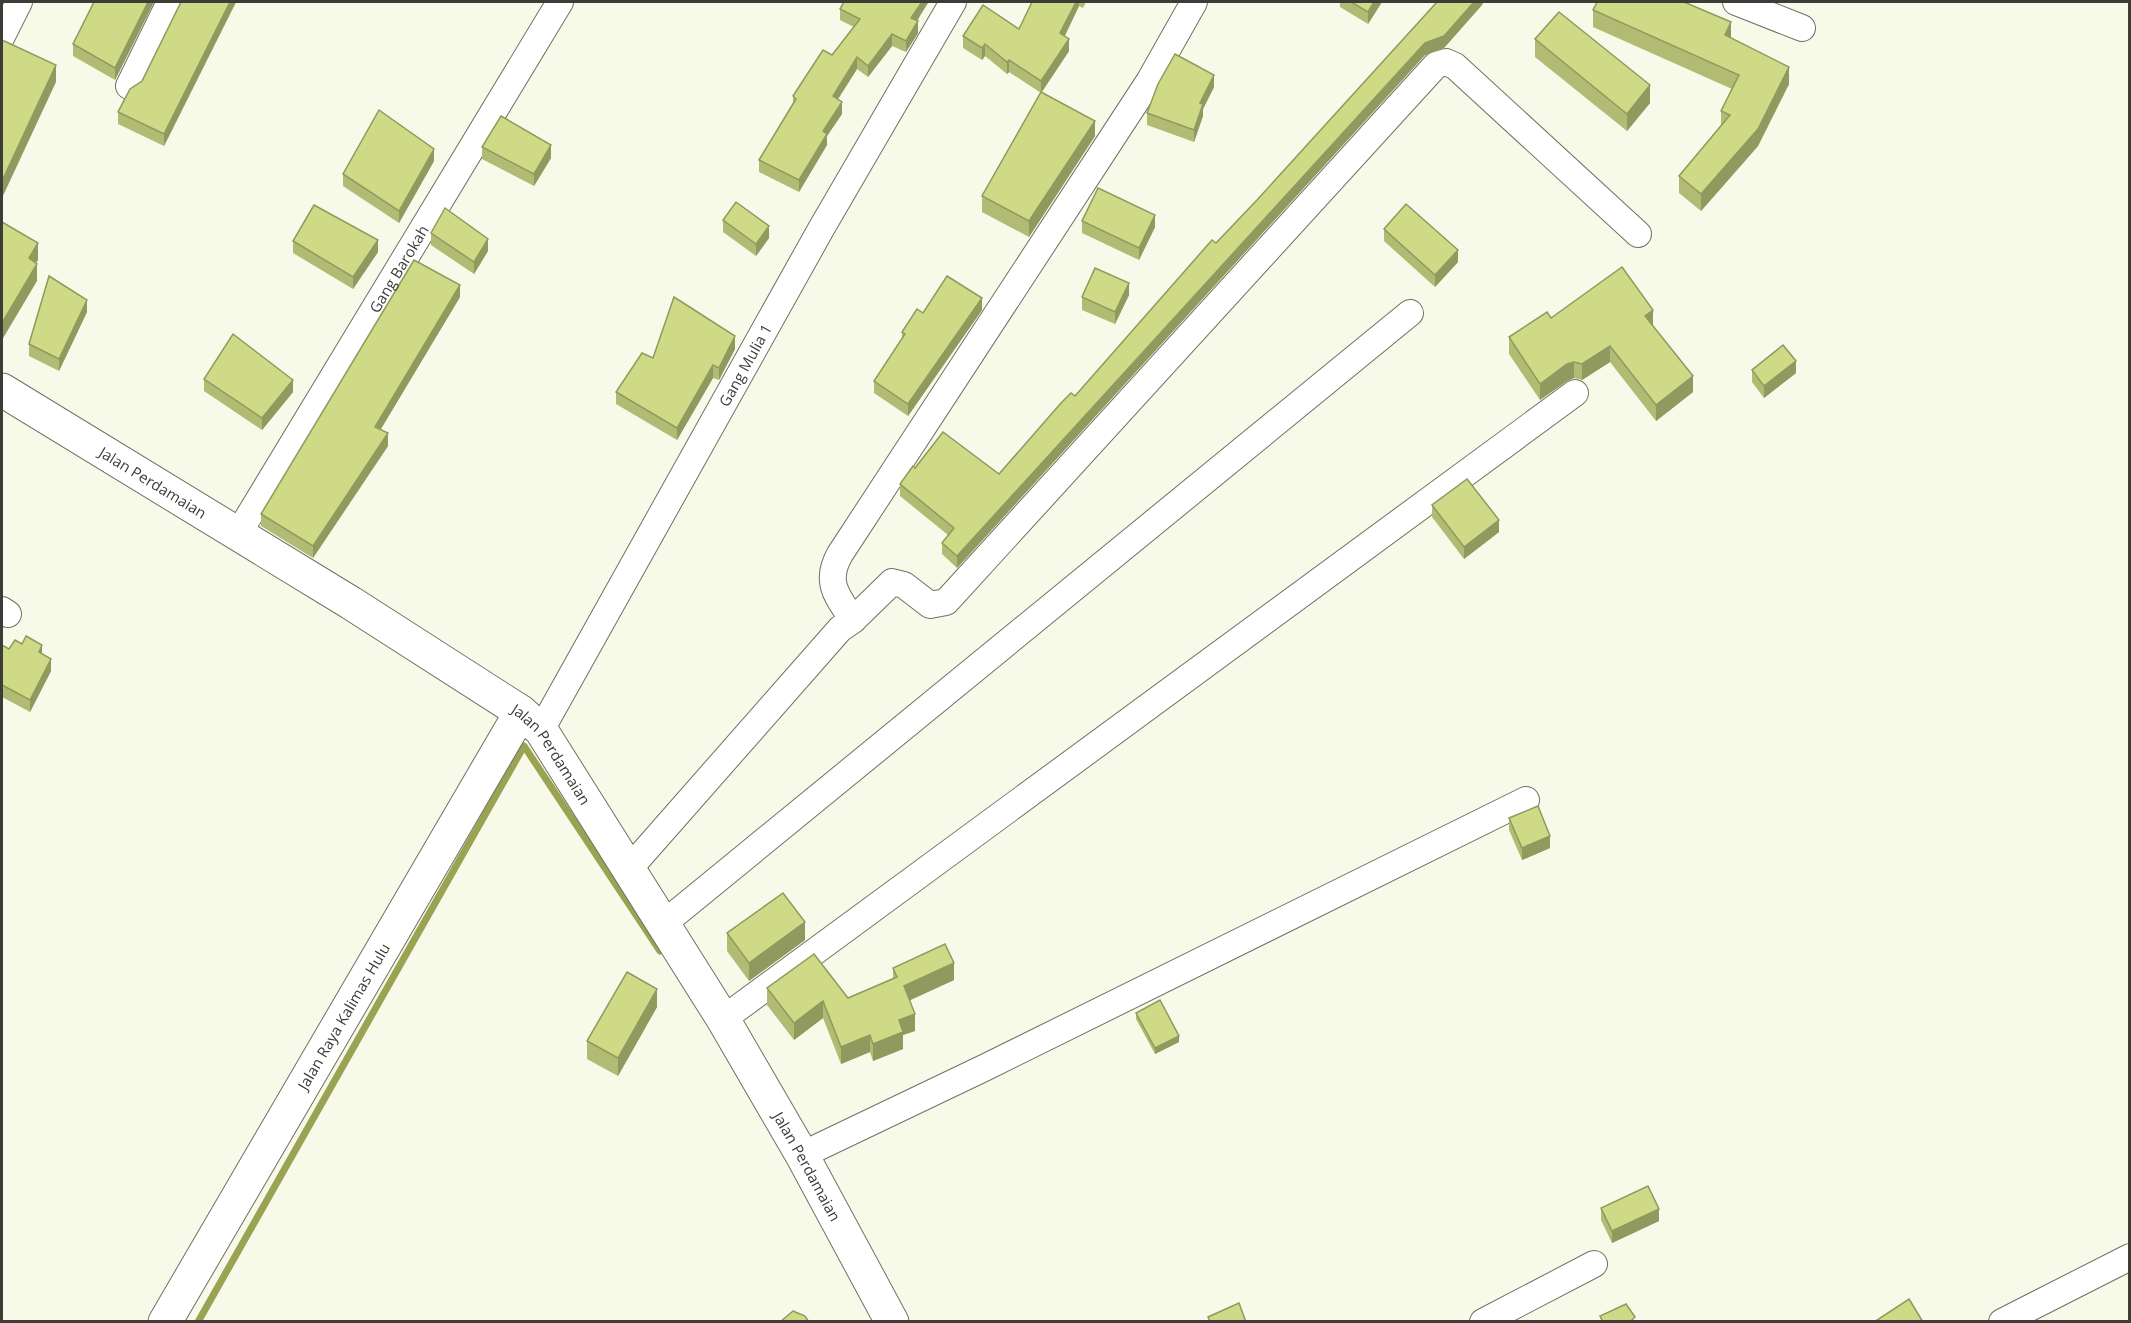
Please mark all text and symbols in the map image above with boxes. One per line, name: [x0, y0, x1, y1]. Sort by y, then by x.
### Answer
street label: Gang Barokah: [364, 221, 433, 316]
street label: Gang Mulia 1: [714, 320, 776, 410]
street label: Jalan Perdamaian: [94, 441, 211, 523]
street label: Jalan Perdamaian: [506, 698, 596, 808]
street label: Jalan Raya Kalimas Hulu: [292, 939, 394, 1095]
street label: Jalan Perdamaian: [768, 1106, 846, 1225]

